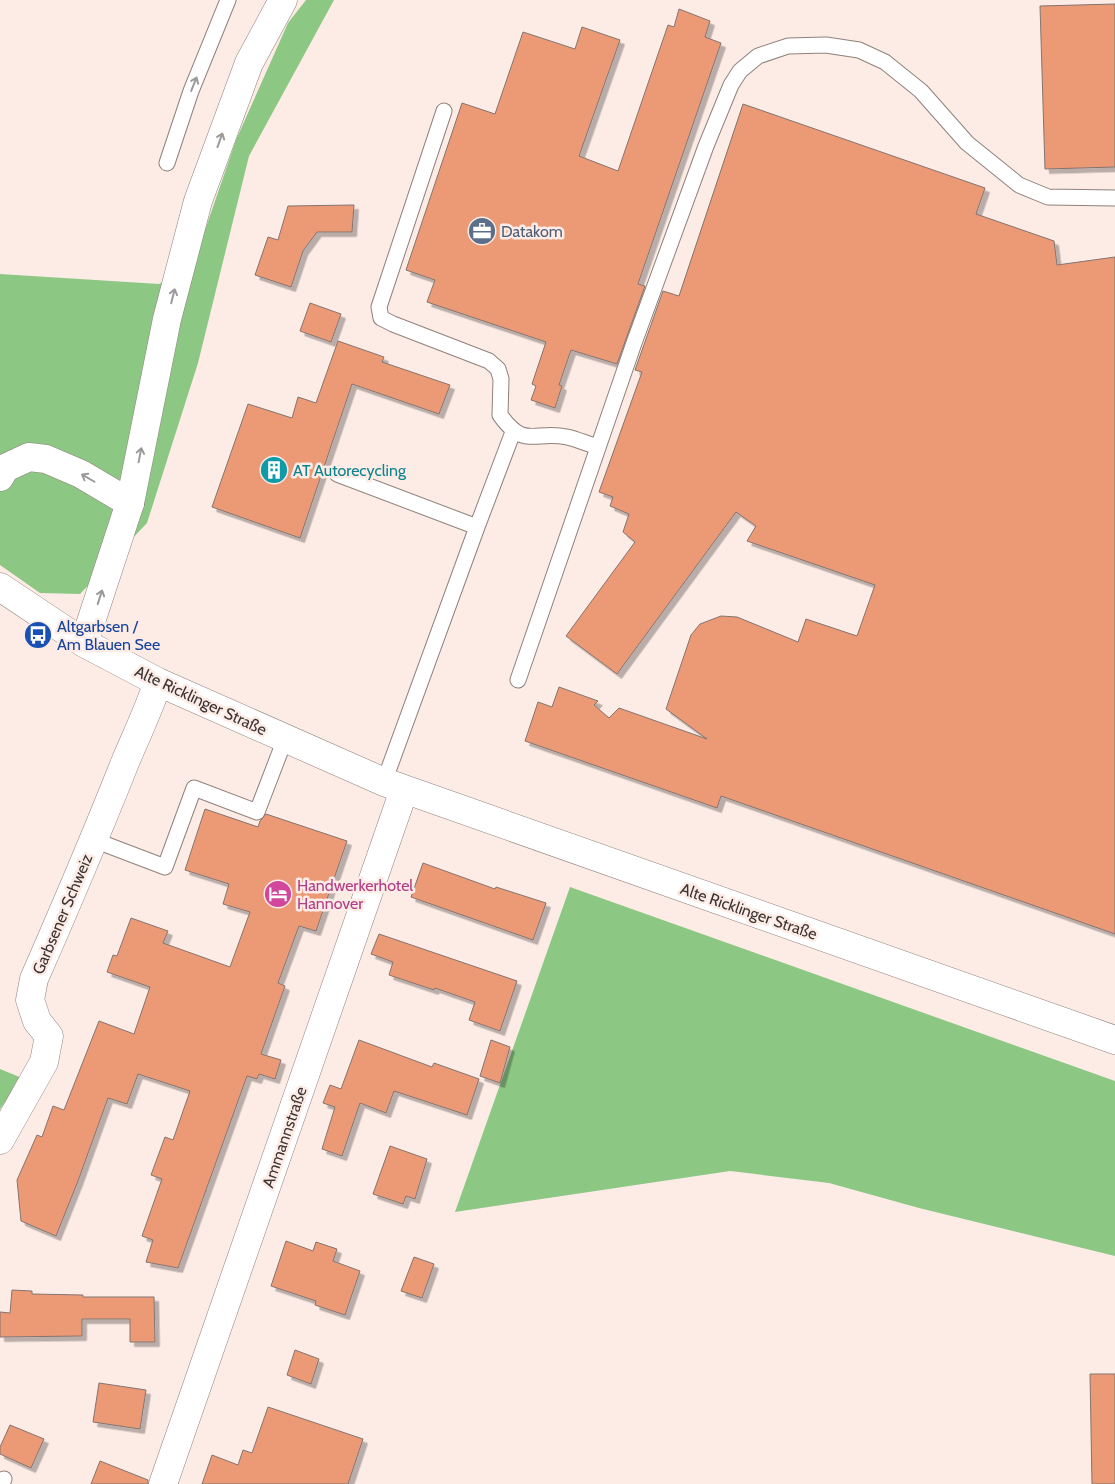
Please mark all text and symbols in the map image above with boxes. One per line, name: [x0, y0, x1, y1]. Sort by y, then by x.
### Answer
one-way arrow: [190, 76, 199, 91]
one-way arrow: [216, 133, 225, 149]
office icon: Datakom: [467, 216, 497, 246]
place label: Datakom: [501, 222, 563, 241]
one-way arrow: [169, 288, 178, 304]
one-way arrow: [136, 447, 145, 463]
building icon: AT Autorecycling: [259, 455, 289, 485]
place label: AT Autorecycling: [293, 461, 407, 480]
one-way arrow: [82, 473, 96, 483]
one-way arrow: [96, 590, 105, 605]
place label: Altgarbsen / Am Blauen See: [57, 617, 160, 654]
bus stop icon: Altgarbsen / Am Blauen See: [23, 620, 53, 650]
street label: Alte Ricklinger Straße: [132, 662, 270, 739]
street label: Garbsener Schweiz: [29, 851, 97, 977]
place label: Handwerkerhotel Hannover: [297, 876, 413, 913]
hotel icon: Handwerkerhotel Hannover: [263, 879, 293, 909]
street label: Alte Ricklinger Straße: [678, 879, 820, 944]
street label: Ammannstraße: [258, 1084, 311, 1190]

